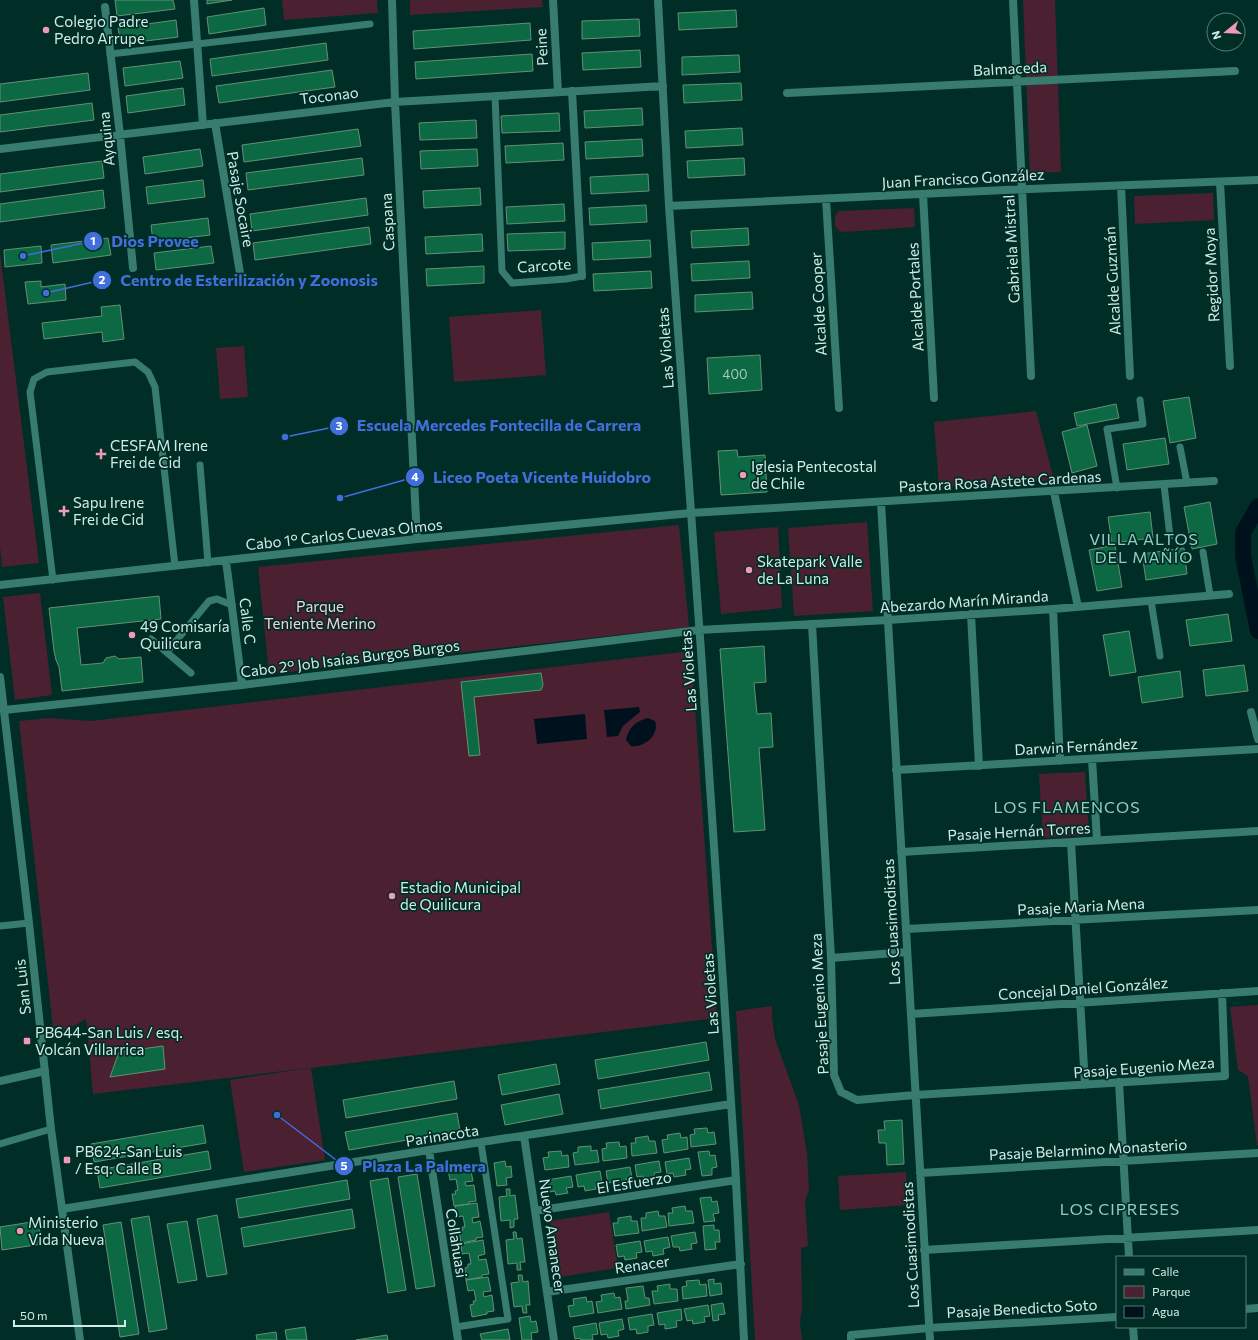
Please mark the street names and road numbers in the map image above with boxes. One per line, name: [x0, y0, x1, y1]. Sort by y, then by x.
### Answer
street label: Peine: [531, 28, 551, 66]
street label: Balmaceda: [973, 57, 1047, 79]
street label: Toconao: [299, 82, 360, 108]
street label: Ayquina: [94, 111, 118, 167]
street label: Pasaje Socaire: [224, 150, 258, 248]
street label: Juan Francisco González: [881, 165, 1045, 191]
street label: Caspana: [376, 193, 398, 251]
street label: Gabriela Mistral: [999, 194, 1023, 304]
street label: Alcalde Guzmán: [1100, 226, 1124, 336]
street label: Regidor Moya: [1200, 227, 1222, 323]
street label: Alcalde Portales: [903, 242, 927, 352]
street label: Alcalde Cooper: [806, 252, 830, 356]
street label: Carcote: [516, 254, 572, 276]
street label: Las Violetas: [653, 306, 677, 389]
street label: Pastora Rosa Astete Cardenas: [898, 467, 1102, 495]
street label: Cabo 1° Carlos Cuevas Olmos: [245, 515, 444, 553]
street label: Abezardo Marín Miranda: [879, 586, 1049, 616]
street label: Calle C: [236, 597, 260, 645]
street label: Las Violetas: [676, 629, 700, 712]
street label: Cabo 2° Job Isaías Burgos Burgos: [239, 636, 461, 680]
street label: Darwin Fernández: [1014, 734, 1138, 758]
street label: Pasaje Hernán Torres: [947, 818, 1091, 844]
street label: Los Cuasimodistas: [879, 858, 903, 986]
street label: Pasaje Maria Mena: [1017, 894, 1145, 918]
street label: Pasaje Eugenio Meza: [806, 933, 832, 1075]
street label: Las Violetas: [698, 952, 722, 1035]
street label: San Luis: [10, 958, 34, 1016]
street label: Concejal Daniel González: [997, 973, 1169, 1003]
street label: Pasaje Eugenio Meza: [1073, 1053, 1215, 1081]
street label: Parinacota: [404, 1120, 480, 1150]
street label: Pasaje Belarmino Monasterio: [988, 1135, 1188, 1163]
street label: El Esfuerzo: [595, 1167, 673, 1197]
street label: Nuevo Amanecer: [536, 1177, 570, 1295]
street label: Los Cuasimodistas: [898, 1181, 922, 1309]
street label: Collahuasi: [443, 1207, 471, 1279]
street label: Renacer: [613, 1251, 671, 1277]
street label: Pasaje Benedicto Soto: [946, 1295, 1098, 1321]

